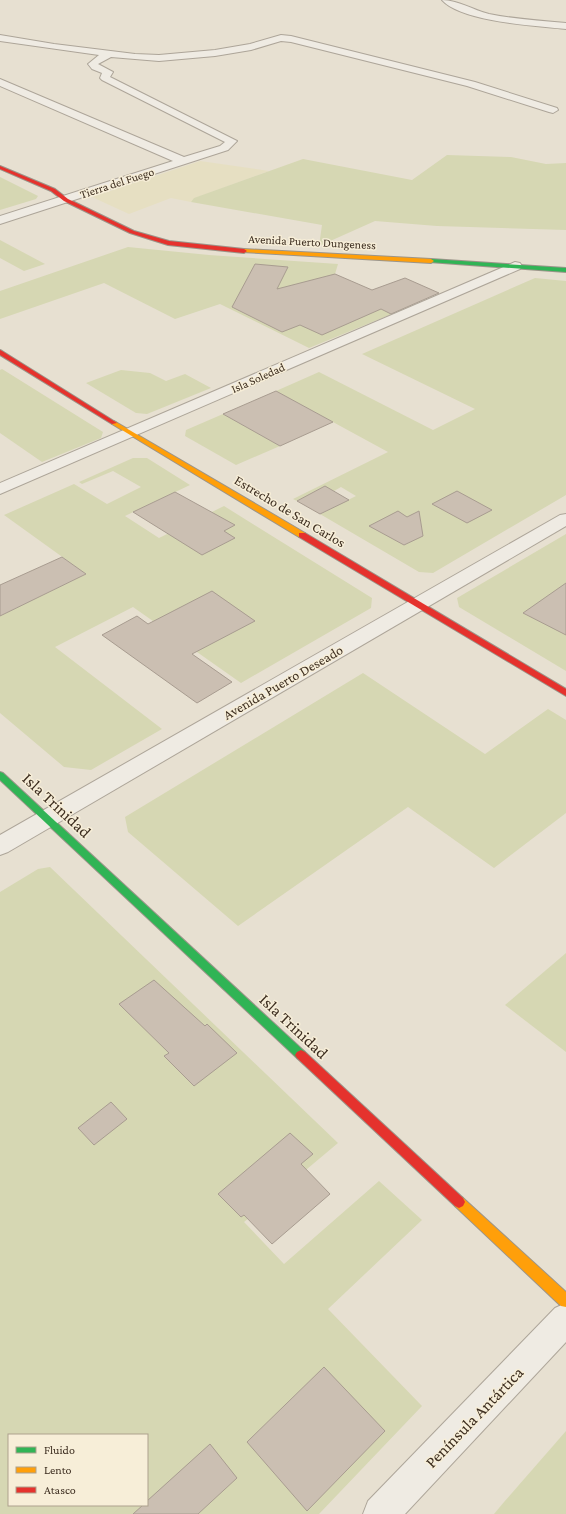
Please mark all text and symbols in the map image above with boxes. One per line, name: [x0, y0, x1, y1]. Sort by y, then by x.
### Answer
street label: Tierra del Fuego: [78, 164, 156, 202]
street label: Avenida Puerto Dungeness: [248, 232, 377, 252]
street label: Isla Soledad: [229, 360, 288, 396]
street label: Estrecho de San Carlos: [232, 472, 348, 550]
street label: Avenida Puerto Deseado: [220, 641, 346, 723]
street label: Isla Trinidad: [19, 769, 95, 842]
street label: Isla Trinidad: [256, 990, 332, 1063]
street label: Península Antártica: [421, 1363, 527, 1472]
legend: [8, 1434, 148, 1506]
text: Fluido: [44, 1443, 75, 1457]
text: Lento: [44, 1463, 72, 1477]
text: Atasco: [44, 1483, 76, 1497]

